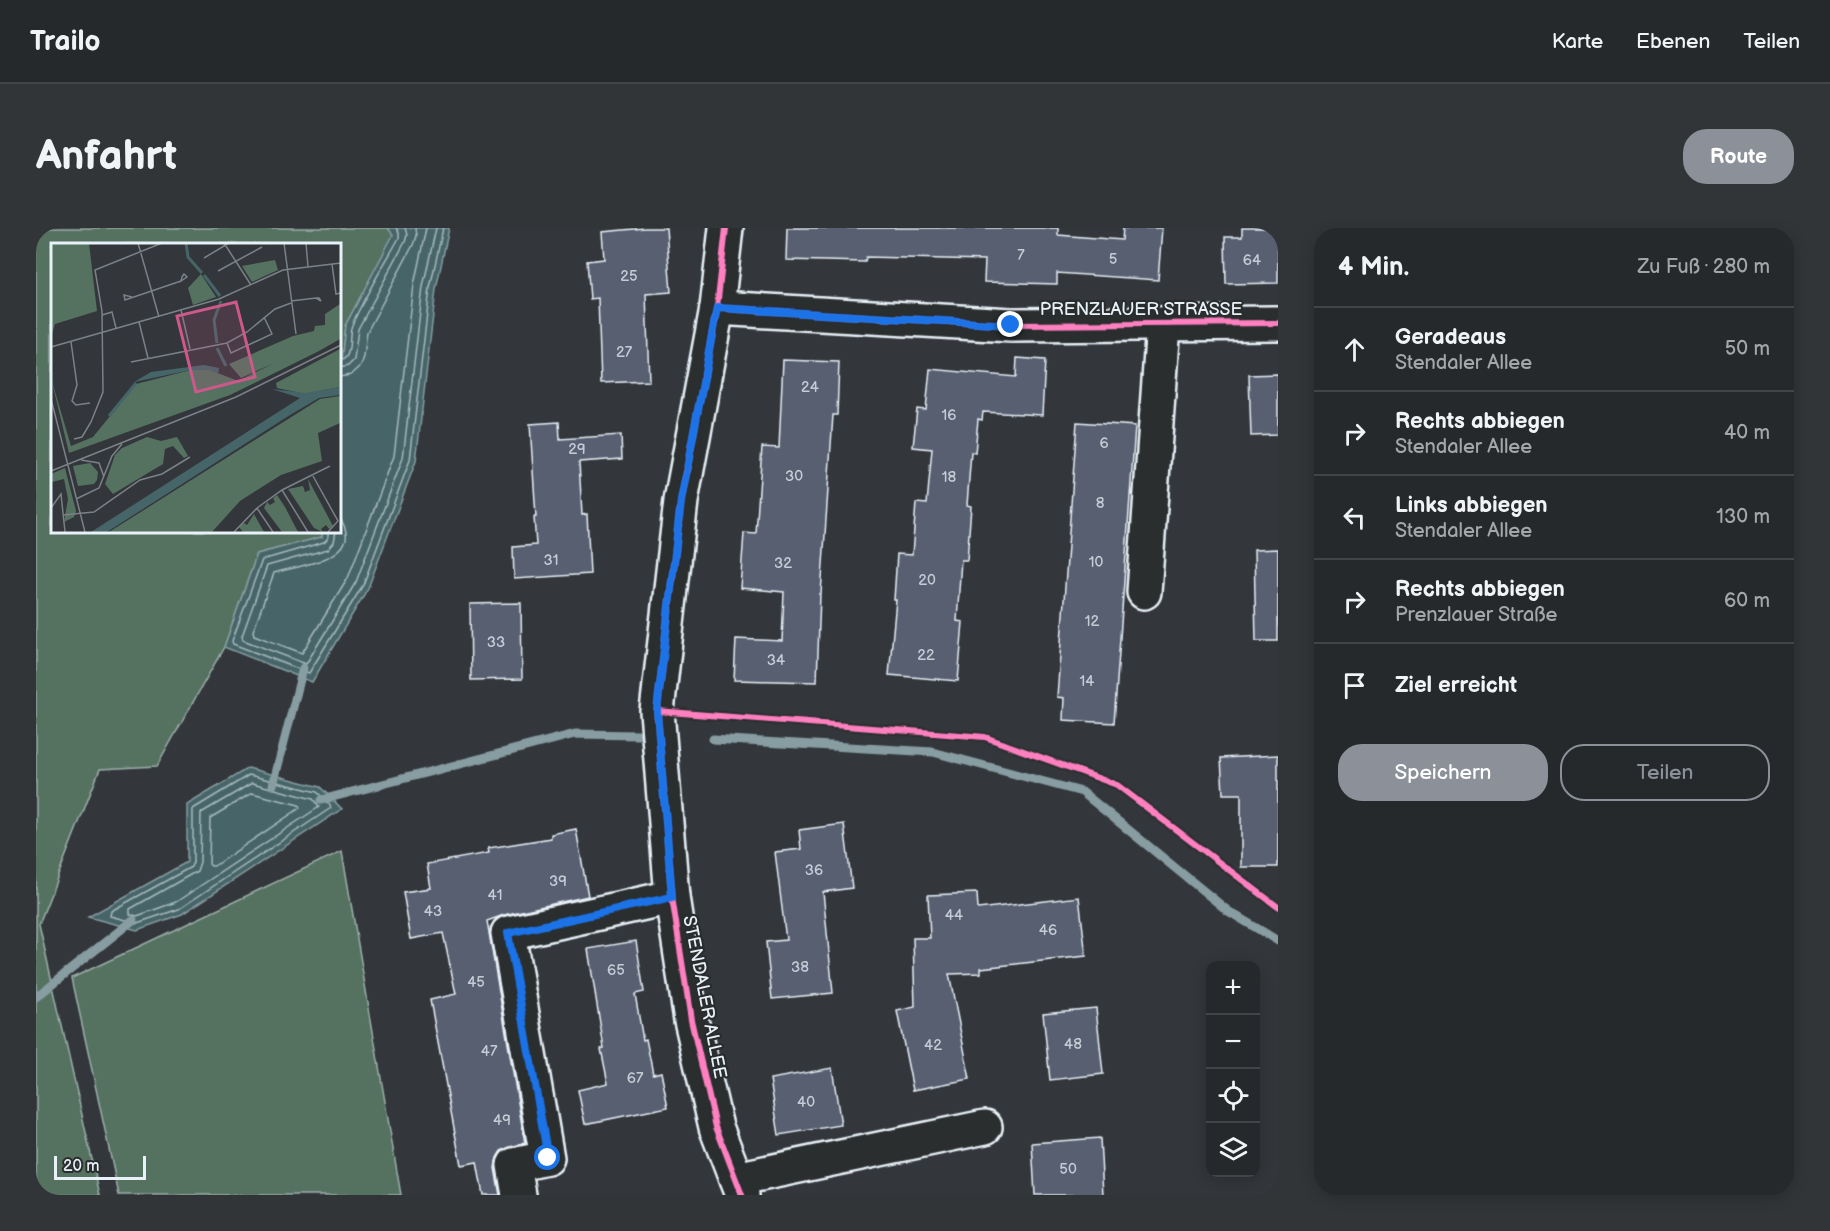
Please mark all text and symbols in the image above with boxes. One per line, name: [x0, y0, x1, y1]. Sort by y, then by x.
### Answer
text: Trailo: [30, 25, 101, 58]
text: Karte: [1552, 29, 1603, 54]
text: Ebenen: [1636, 29, 1710, 54]
text: Teilen: [1743, 29, 1800, 54]
button: Route: [1683, 129, 1794, 184]
text: Anfahrt: [36, 131, 177, 182]
inset map: [51, 243, 340, 532]
house number: 7: [1017, 246, 1025, 265]
house number: 5: [1109, 250, 1117, 269]
house number: 64: [1243, 251, 1261, 270]
text: 4 Min.: [1338, 252, 1409, 283]
text: Zu Fuß · 280 m: [1637, 255, 1770, 279]
house number: 25: [620, 267, 638, 286]
street label: PRENZLAUER STRASSE: [1040, 299, 1242, 320]
route end: [997, 311, 1023, 337]
text: Geradeaus: [1395, 324, 1506, 351]
icon: ahead: [1338, 333, 1371, 366]
text: 50 m: [1725, 337, 1770, 361]
house number: 27: [616, 343, 633, 362]
text: Stendaler Allee: [1395, 351, 1532, 375]
house number: 24: [801, 378, 819, 397]
house number: 16: [942, 406, 956, 425]
text: Rechts abbiegen: [1395, 408, 1565, 435]
icon: right: [1338, 417, 1371, 450]
text: 40 m: [1724, 421, 1770, 445]
house number: 6: [1099, 434, 1109, 453]
text: Stendaler Allee: [1395, 435, 1532, 459]
house number: 29: [568, 440, 586, 459]
house number: 30: [785, 467, 803, 486]
house number: 18: [942, 468, 957, 487]
text: Links abbiegen: [1395, 492, 1548, 519]
house number: 8: [1096, 494, 1105, 513]
icon: left: [1338, 501, 1371, 534]
text: 130 m: [1716, 505, 1770, 529]
text: Stendaler Allee: [1395, 519, 1532, 543]
house number: 31: [543, 551, 559, 570]
house number: 10: [1089, 553, 1103, 572]
house number: 32: [774, 554, 792, 573]
house number: 20: [918, 571, 936, 590]
text: Rechts abbiegen: [1395, 576, 1565, 603]
icon: right: [1338, 585, 1371, 618]
text: 60 m: [1724, 589, 1770, 613]
text: Prenzlauer Straße: [1395, 603, 1557, 627]
house number: 12: [1085, 612, 1099, 631]
house number: 33: [487, 633, 505, 652]
house number: 22: [917, 646, 935, 665]
house number: 34: [767, 651, 785, 670]
icon: arrive: [1338, 669, 1371, 702]
house number: 14: [1080, 672, 1094, 691]
text: Ziel erreicht: [1395, 672, 1517, 699]
button: Speichern: [1338, 744, 1548, 801]
button: Teilen: [1560, 744, 1770, 801]
house number: 36: [805, 861, 823, 880]
house number: 39: [549, 872, 567, 891]
house number: 41: [488, 886, 502, 905]
house number: 43: [424, 902, 442, 921]
house number: 44: [945, 906, 963, 925]
street label: STENDALER ALLEE: [678, 914, 731, 1081]
house number: 46: [1039, 921, 1057, 940]
house number: 38: [791, 958, 809, 977]
house number: 65: [607, 961, 625, 980]
map controls: [1206, 961, 1260, 1177]
button: +: [1206, 961, 1260, 1015]
house number: 45: [467, 973, 485, 992]
button: −: [1206, 1015, 1260, 1069]
house number: 48: [1064, 1035, 1082, 1054]
house number: 42: [924, 1036, 942, 1055]
house number: 47: [481, 1042, 498, 1061]
house number: 67: [627, 1069, 644, 1088]
button: locate: [1206, 1069, 1260, 1123]
house number: 40: [797, 1093, 815, 1112]
house number: 49: [493, 1111, 511, 1130]
button: layers: [1206, 1123, 1260, 1177]
route start: [534, 1144, 560, 1170]
scale bar: [54, 1153, 146, 1180]
text: 20 m: [63, 1157, 99, 1176]
house number: 50: [1059, 1160, 1077, 1179]

